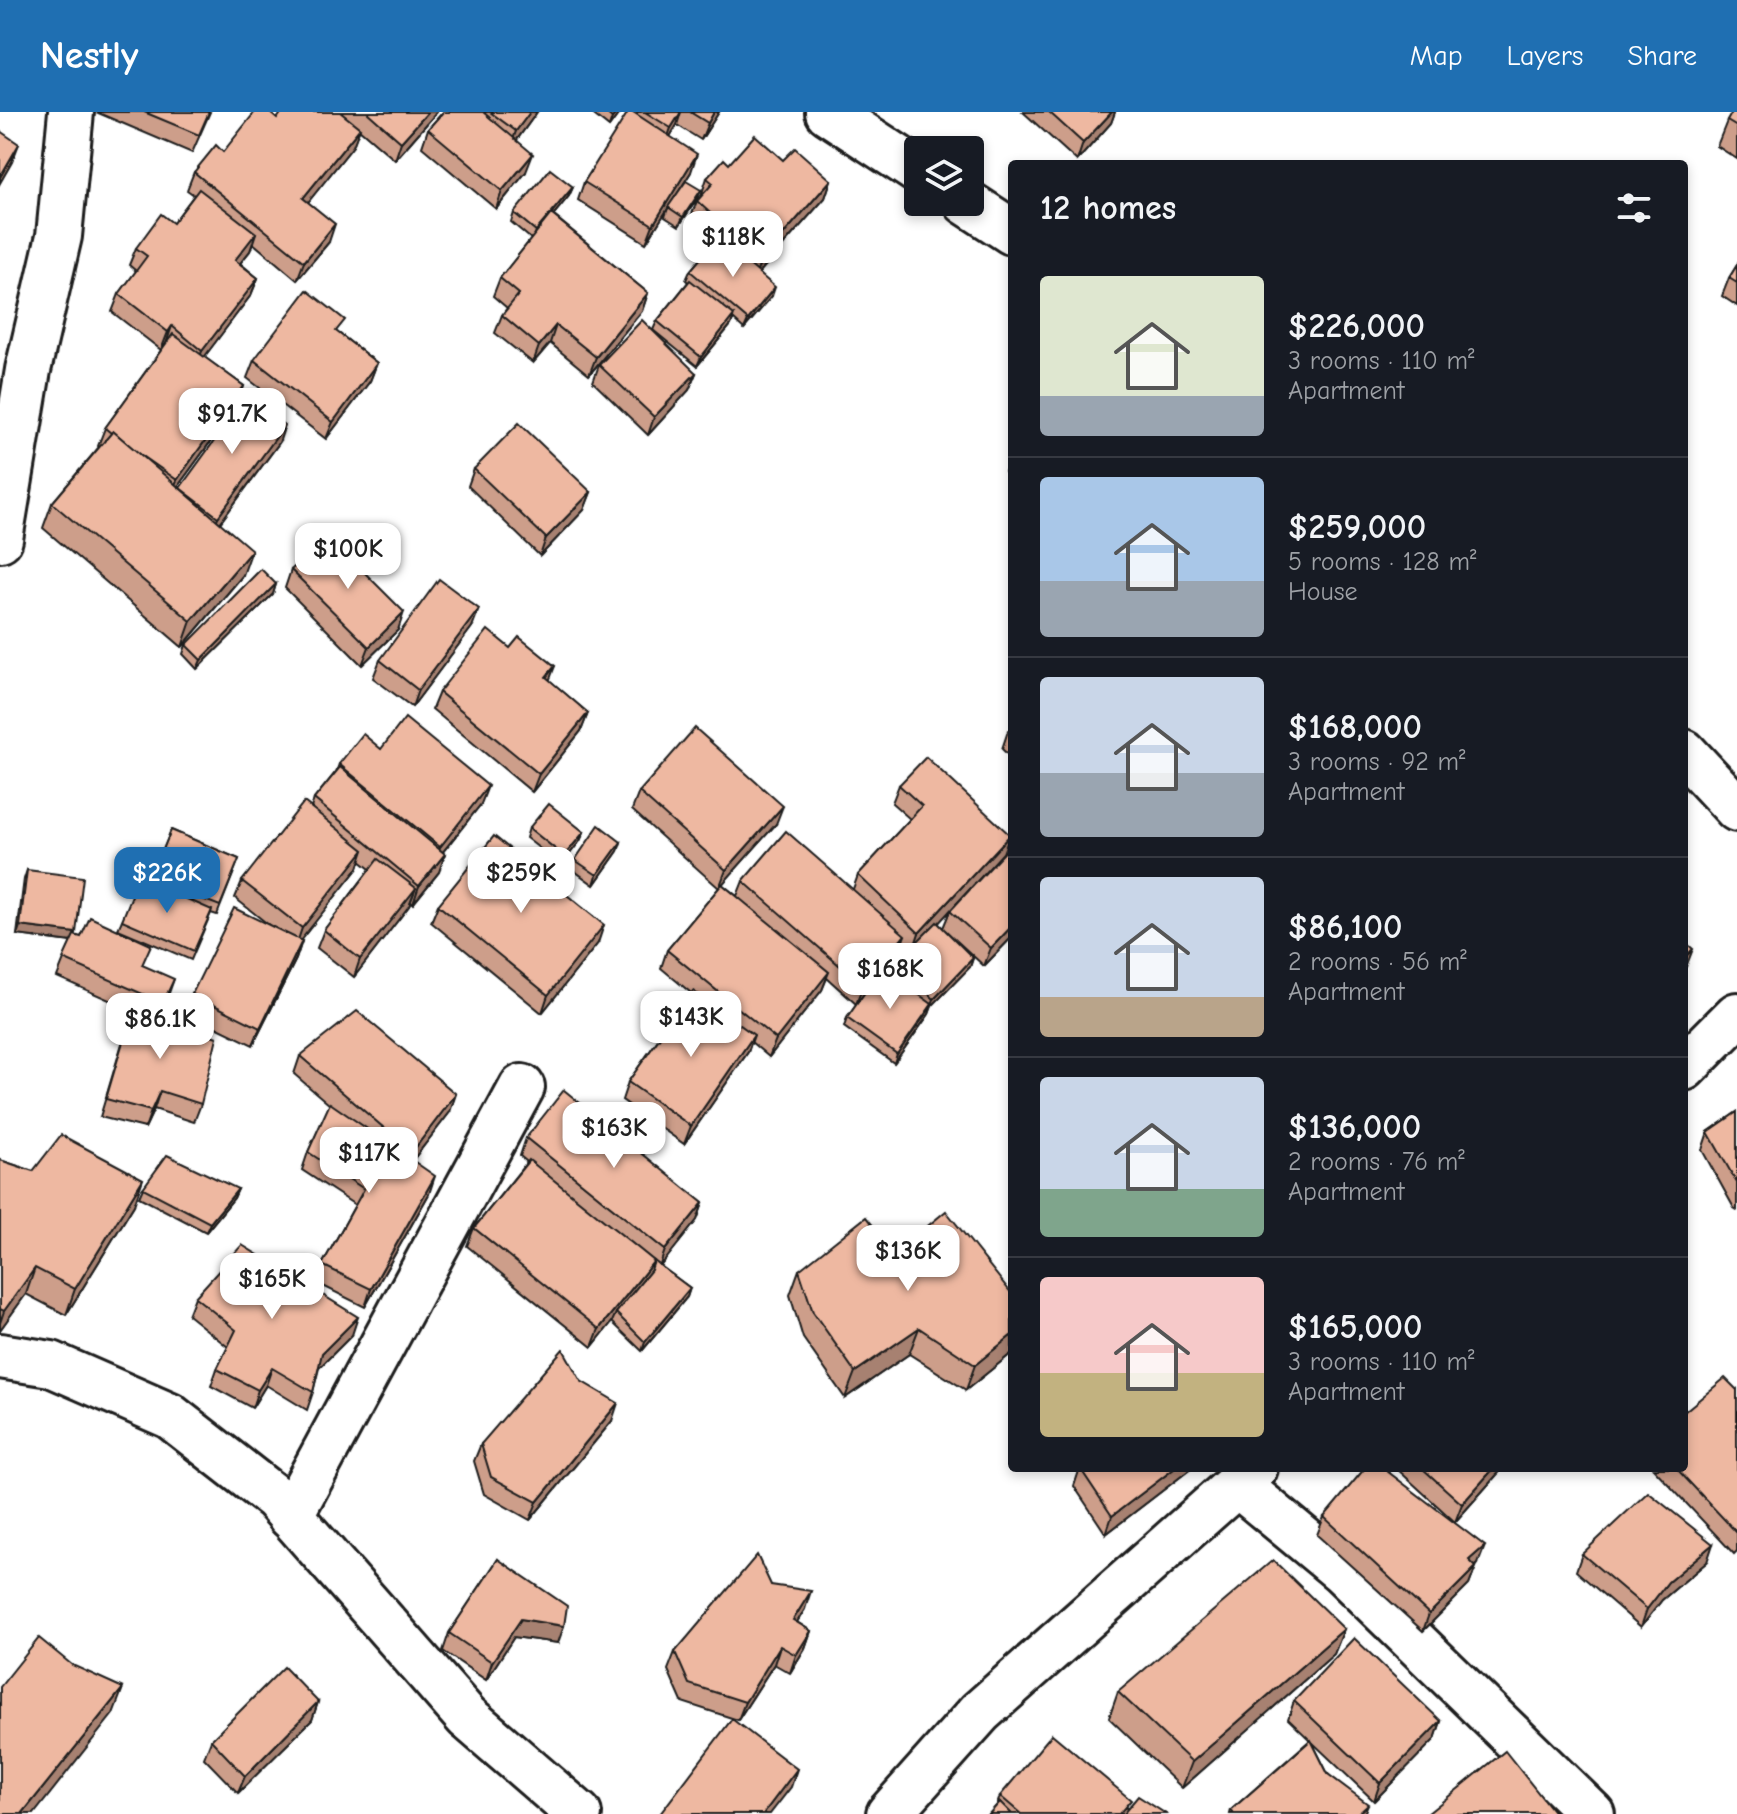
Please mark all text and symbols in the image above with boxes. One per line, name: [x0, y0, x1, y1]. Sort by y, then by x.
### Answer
text: Nestly: [40, 34, 138, 78]
text: Map: [1410, 40, 1463, 72]
text: Layers: [1507, 40, 1583, 72]
text: Share: [1627, 40, 1697, 72]
map controls: [904, 136, 984, 216]
button: layers: [904, 136, 984, 216]
icon: filters: [1612, 186, 1656, 230]
text: 12 homes: [1040, 188, 1176, 228]
pin: $118K: [677, 211, 789, 279]
text: $118K: [701, 222, 765, 252]
text: $226,000: [1288, 306, 1425, 346]
icon: home: [1104, 308, 1200, 404]
text: 3 rooms · 110 m²: [1288, 346, 1475, 376]
text: Apartment: [1288, 376, 1404, 406]
pin: $91.7K: [167, 388, 297, 456]
text: $91.7K: [197, 399, 267, 429]
text: $259,000: [1288, 507, 1426, 547]
icon: home: [1104, 509, 1200, 605]
pin: $100K: [292, 523, 404, 591]
text: $100K: [313, 534, 383, 564]
text: 5 rooms · 128 m²: [1288, 547, 1476, 577]
text: House: [1288, 577, 1358, 607]
text: $168,000: [1288, 707, 1422, 747]
icon: home: [1104, 709, 1200, 805]
text: 3 rooms · 92 m²: [1288, 747, 1466, 777]
text: Apartment: [1288, 777, 1404, 807]
pin: $226K: [111, 847, 223, 915]
pin: $259K: [465, 847, 577, 915]
text: $226K: [132, 858, 202, 888]
text: $259K: [486, 858, 556, 888]
text: $86,100: [1288, 907, 1402, 947]
icon: home: [1104, 909, 1200, 1005]
pin: $168K: [834, 943, 946, 1011]
text: 2 rooms · 56 m²: [1288, 947, 1467, 977]
text: $168K: [856, 954, 924, 984]
text: Apartment: [1288, 977, 1404, 1007]
pin: $143K: [635, 991, 747, 1059]
pin: $86.1K: [95, 993, 225, 1061]
text: $143K: [658, 1002, 724, 1032]
text: $86.1K: [124, 1004, 196, 1034]
pin: $163K: [558, 1102, 670, 1170]
text: $136,000: [1288, 1107, 1421, 1147]
icon: home: [1104, 1109, 1200, 1205]
text: $163K: [581, 1113, 647, 1143]
pin: $117K: [313, 1127, 425, 1195]
text: $117K: [338, 1138, 400, 1168]
text: 2 rooms · 76 m²: [1288, 1147, 1465, 1177]
text: Apartment: [1288, 1177, 1404, 1207]
pin: $136K: [852, 1225, 964, 1293]
text: $136K: [875, 1236, 941, 1266]
pin: $165K: [216, 1253, 328, 1321]
text: $165K: [238, 1264, 306, 1294]
text: $165,000: [1288, 1307, 1423, 1347]
icon: home: [1104, 1309, 1200, 1405]
text: 3 rooms · 110 m²: [1288, 1347, 1475, 1377]
text: Apartment: [1288, 1377, 1404, 1407]

